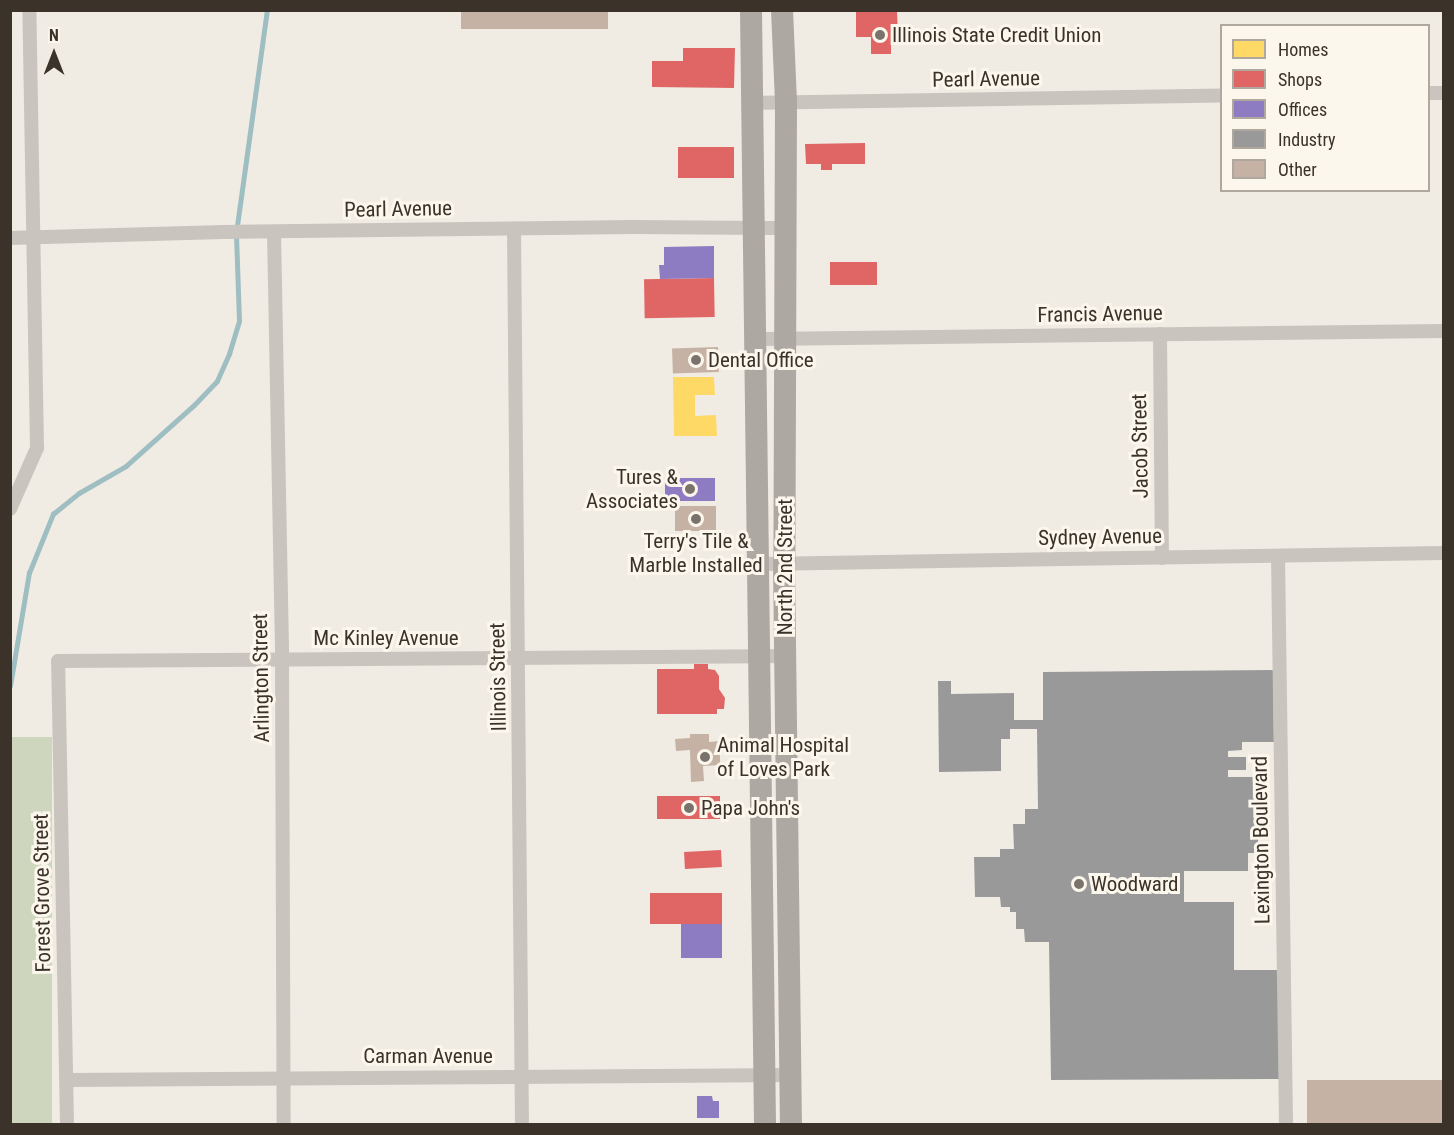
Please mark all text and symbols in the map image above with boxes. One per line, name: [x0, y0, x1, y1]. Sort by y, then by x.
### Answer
place label: Illinois State Credit Union: [892, 22, 1101, 48]
north arrow: [24, 24, 84, 84]
legend: [1220, 24, 1430, 192]
text: N: [49, 26, 59, 45]
marker: Illinois State Credit Union: [873, 28, 887, 42]
text: Homes: [1278, 39, 1328, 60]
street label: Pearl Avenue: [932, 65, 1040, 93]
text: Shops: [1278, 69, 1322, 90]
text: Offices: [1278, 99, 1327, 120]
text: Industry: [1278, 129, 1336, 150]
text: Other: [1278, 159, 1317, 180]
street label: Pearl Avenue: [344, 195, 452, 223]
street label: Francis Avenue: [1037, 300, 1163, 328]
place label: Dental Office: [708, 347, 814, 373]
marker: Dental Office: [689, 353, 703, 367]
street label: Jacob Street: [1126, 393, 1154, 499]
place label: Tures & Associates: [586, 464, 678, 514]
marker: Tures & Associates: [683, 482, 697, 496]
street label: North 2nd Street: [772, 499, 798, 635]
marker: Terry's Tile & Marble Installed: [689, 512, 703, 526]
street label: Sydney Avenue: [1038, 523, 1162, 551]
place label: Terry's Tile & Marble Installed: [629, 528, 763, 578]
street label: Arlington Street: [247, 613, 275, 743]
street label: Illinois Street: [484, 622, 512, 732]
street label: Mc Kinley Avenue: [313, 625, 459, 651]
place label: Animal Hospital of Loves Park: [717, 732, 849, 782]
marker: Animal Hospital of Loves Park: [698, 750, 712, 764]
street label: Lexington Boulevard: [1247, 756, 1275, 924]
place label: Papa John's: [701, 795, 800, 821]
marker: Papa John's: [682, 801, 696, 815]
street label: Forest Grove Street: [28, 813, 56, 973]
place label: Woodward: [1091, 871, 1179, 897]
marker: Woodward: [1072, 877, 1086, 891]
street label: Carman Avenue: [363, 1043, 493, 1069]

